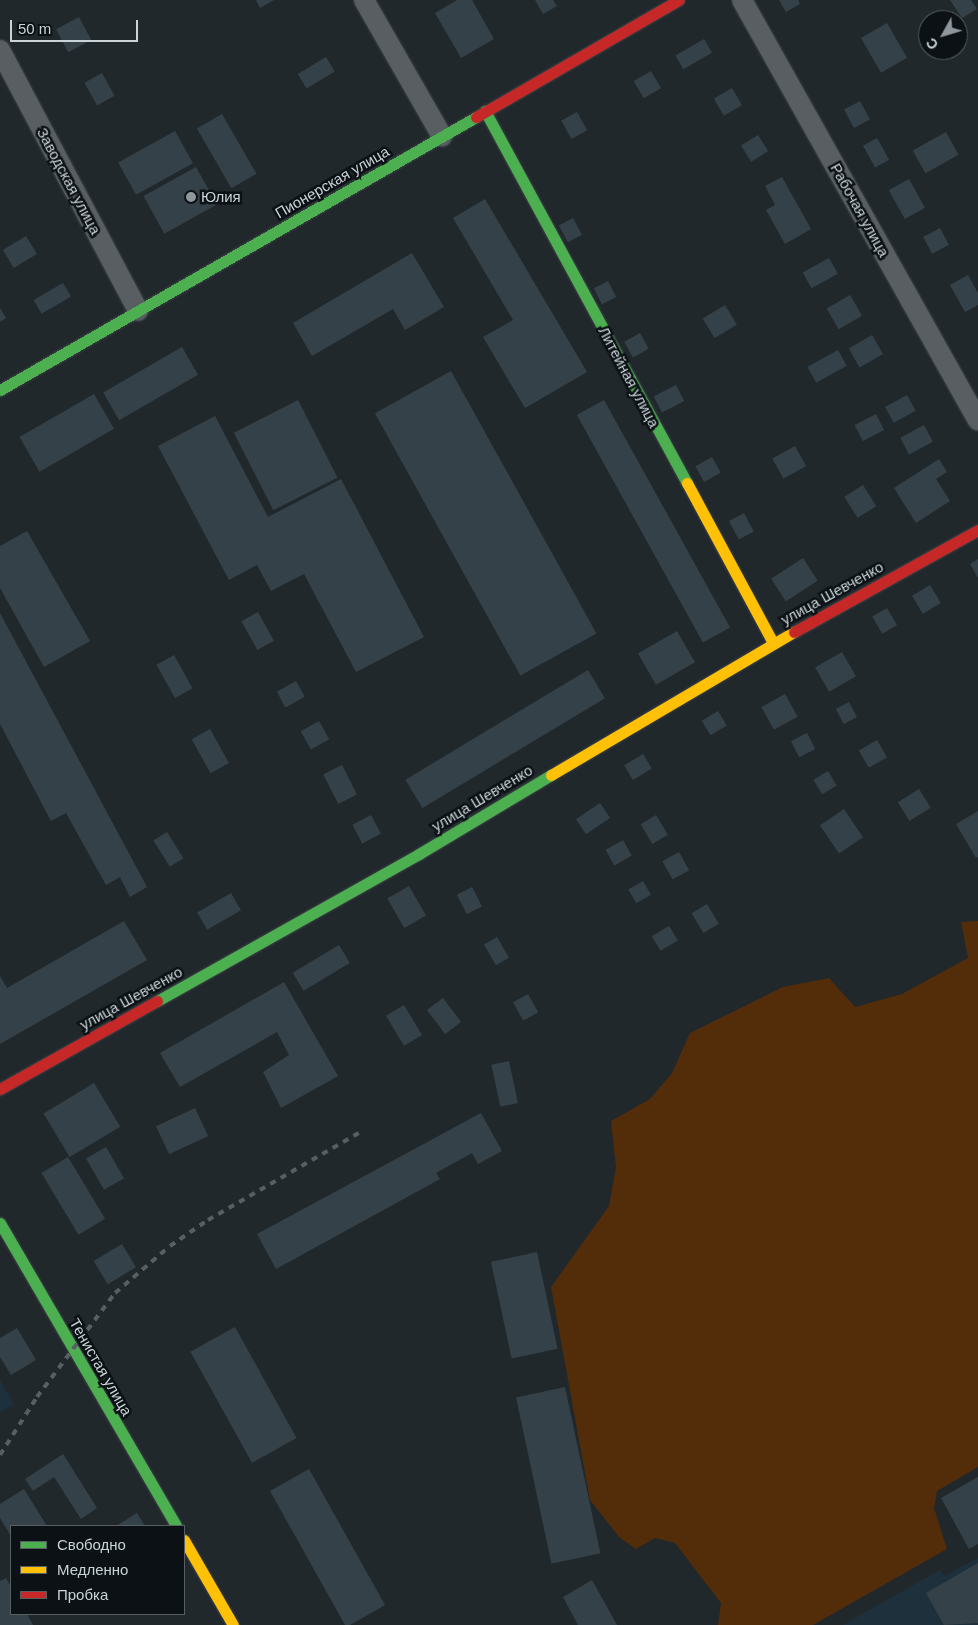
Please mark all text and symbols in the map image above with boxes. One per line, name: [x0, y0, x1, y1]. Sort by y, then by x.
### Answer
scale bar: [12, 10, 140, 42]
north arrow: [918, 10, 968, 60]
text: 50 m: [18, 20, 51, 37]
text: С: [923, 35, 942, 53]
street label: Заводская улица: [33, 125, 105, 237]
street label: Пионерская улица: [272, 142, 392, 222]
street label: Рабочая улица: [827, 160, 893, 260]
place label: Юлия: [201, 188, 241, 206]
marker: Юлия: [185, 191, 197, 203]
street label: Литейная улица: [595, 323, 663, 431]
street label: улица Шевченко: [778, 557, 886, 629]
street label: улица Шевченко: [428, 761, 536, 835]
street label: улица Шевченко: [77, 962, 185, 1034]
street label: Тенистая улица: [66, 1315, 136, 1419]
legend: [10, 1525, 185, 1615]
text: Свободно: [57, 1536, 126, 1553]
text: Медленно: [57, 1561, 128, 1578]
text: Пробка: [57, 1586, 108, 1603]

